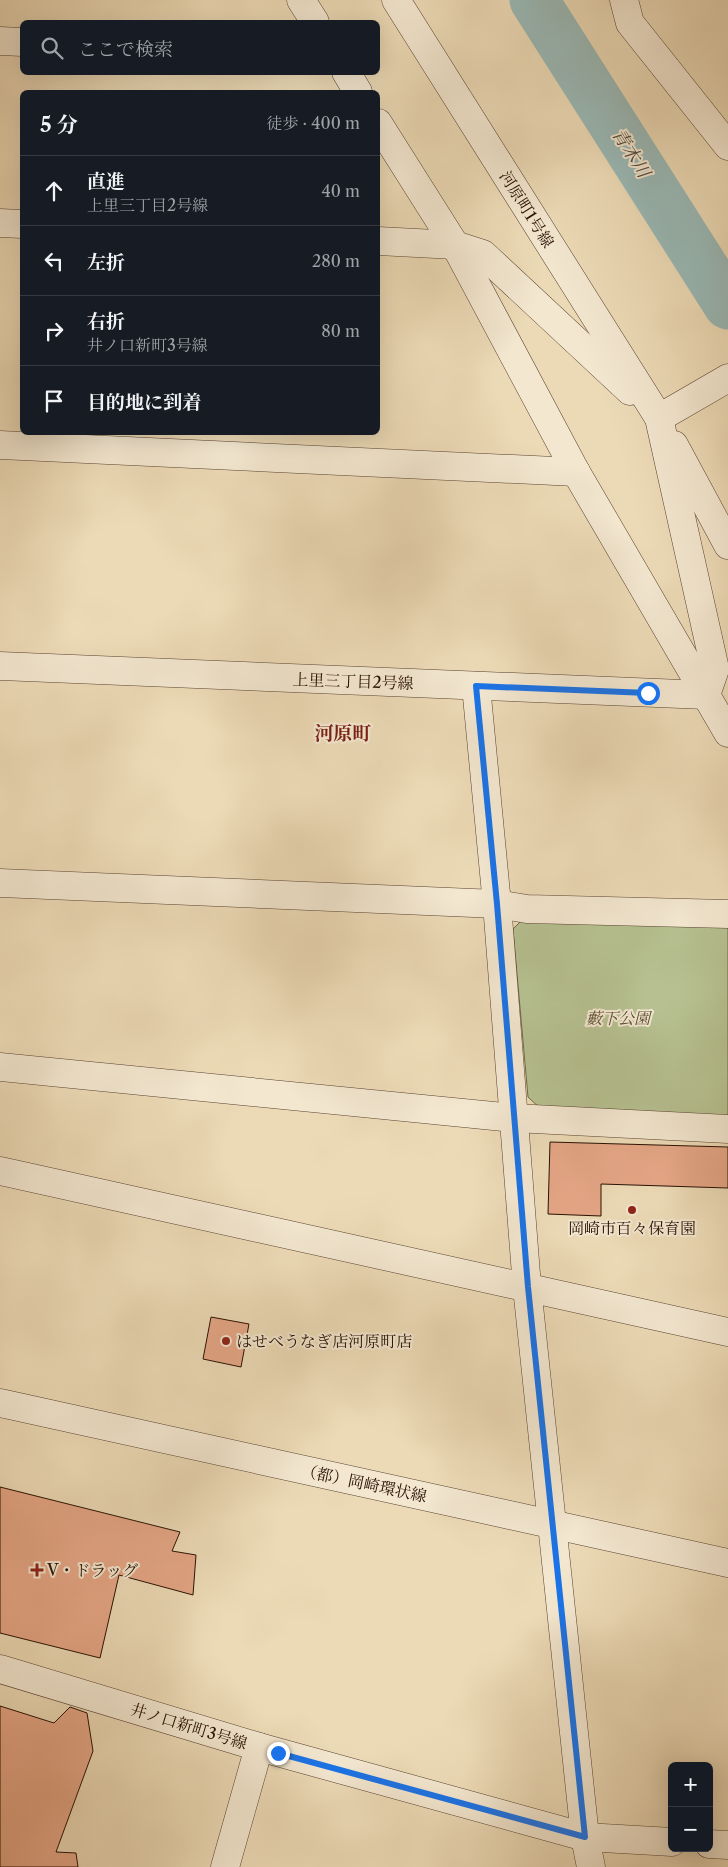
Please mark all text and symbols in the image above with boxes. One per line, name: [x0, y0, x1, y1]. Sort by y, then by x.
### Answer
search box: [20, 20, 380, 75]
icon: search: [38, 34, 66, 62]
text: ここで検索: [78, 38, 173, 61]
text: 5 分: [40, 112, 78, 137]
text: 徒歩 · 400 m: [266, 113, 360, 133]
water label: 青木川: [607, 124, 656, 183]
street label: 河原町1号線: [496, 167, 558, 251]
text: 直進: [87, 170, 125, 193]
icon: ahead: [40, 177, 68, 205]
text: 40 m: [321, 181, 360, 201]
text: 上里三丁目2号線: [87, 195, 208, 215]
icon: left: [40, 247, 68, 275]
text: 左折: [87, 251, 125, 274]
text: 280 m: [312, 251, 360, 271]
text: 右折: [87, 310, 125, 333]
icon: right: [40, 317, 68, 345]
text: 80 m: [321, 321, 360, 341]
text: 井ノ口新町3号線: [87, 335, 208, 355]
icon: arrive: [40, 387, 68, 415]
text: 目的地に到着: [87, 391, 201, 414]
street label: 上里三丁目2号線: [292, 669, 414, 693]
route start: [637, 682, 660, 705]
district label: 河原町: [314, 722, 372, 745]
park label: 藪下公園: [586, 1008, 653, 1028]
marker: 岡崎市百々保育園: [626, 1204, 638, 1216]
place label: 岡崎市百々保育園: [568, 1218, 696, 1238]
place label: はせべうなぎ店河原町店: [236, 1331, 412, 1351]
marker: はせべうなぎ店河原町店: [220, 1335, 232, 1347]
street label: （都）岡崎環状線: [299, 1460, 429, 1506]
place label: V・ドラッグ: [46, 1560, 138, 1580]
marker: V・ドラッグ: [31, 1564, 43, 1576]
street label: 井ノ口新町3号線: [128, 1699, 250, 1753]
route end: [267, 1742, 290, 1765]
map controls: [668, 1762, 713, 1852]
button: +: [668, 1762, 713, 1807]
button: −: [668, 1807, 713, 1852]

